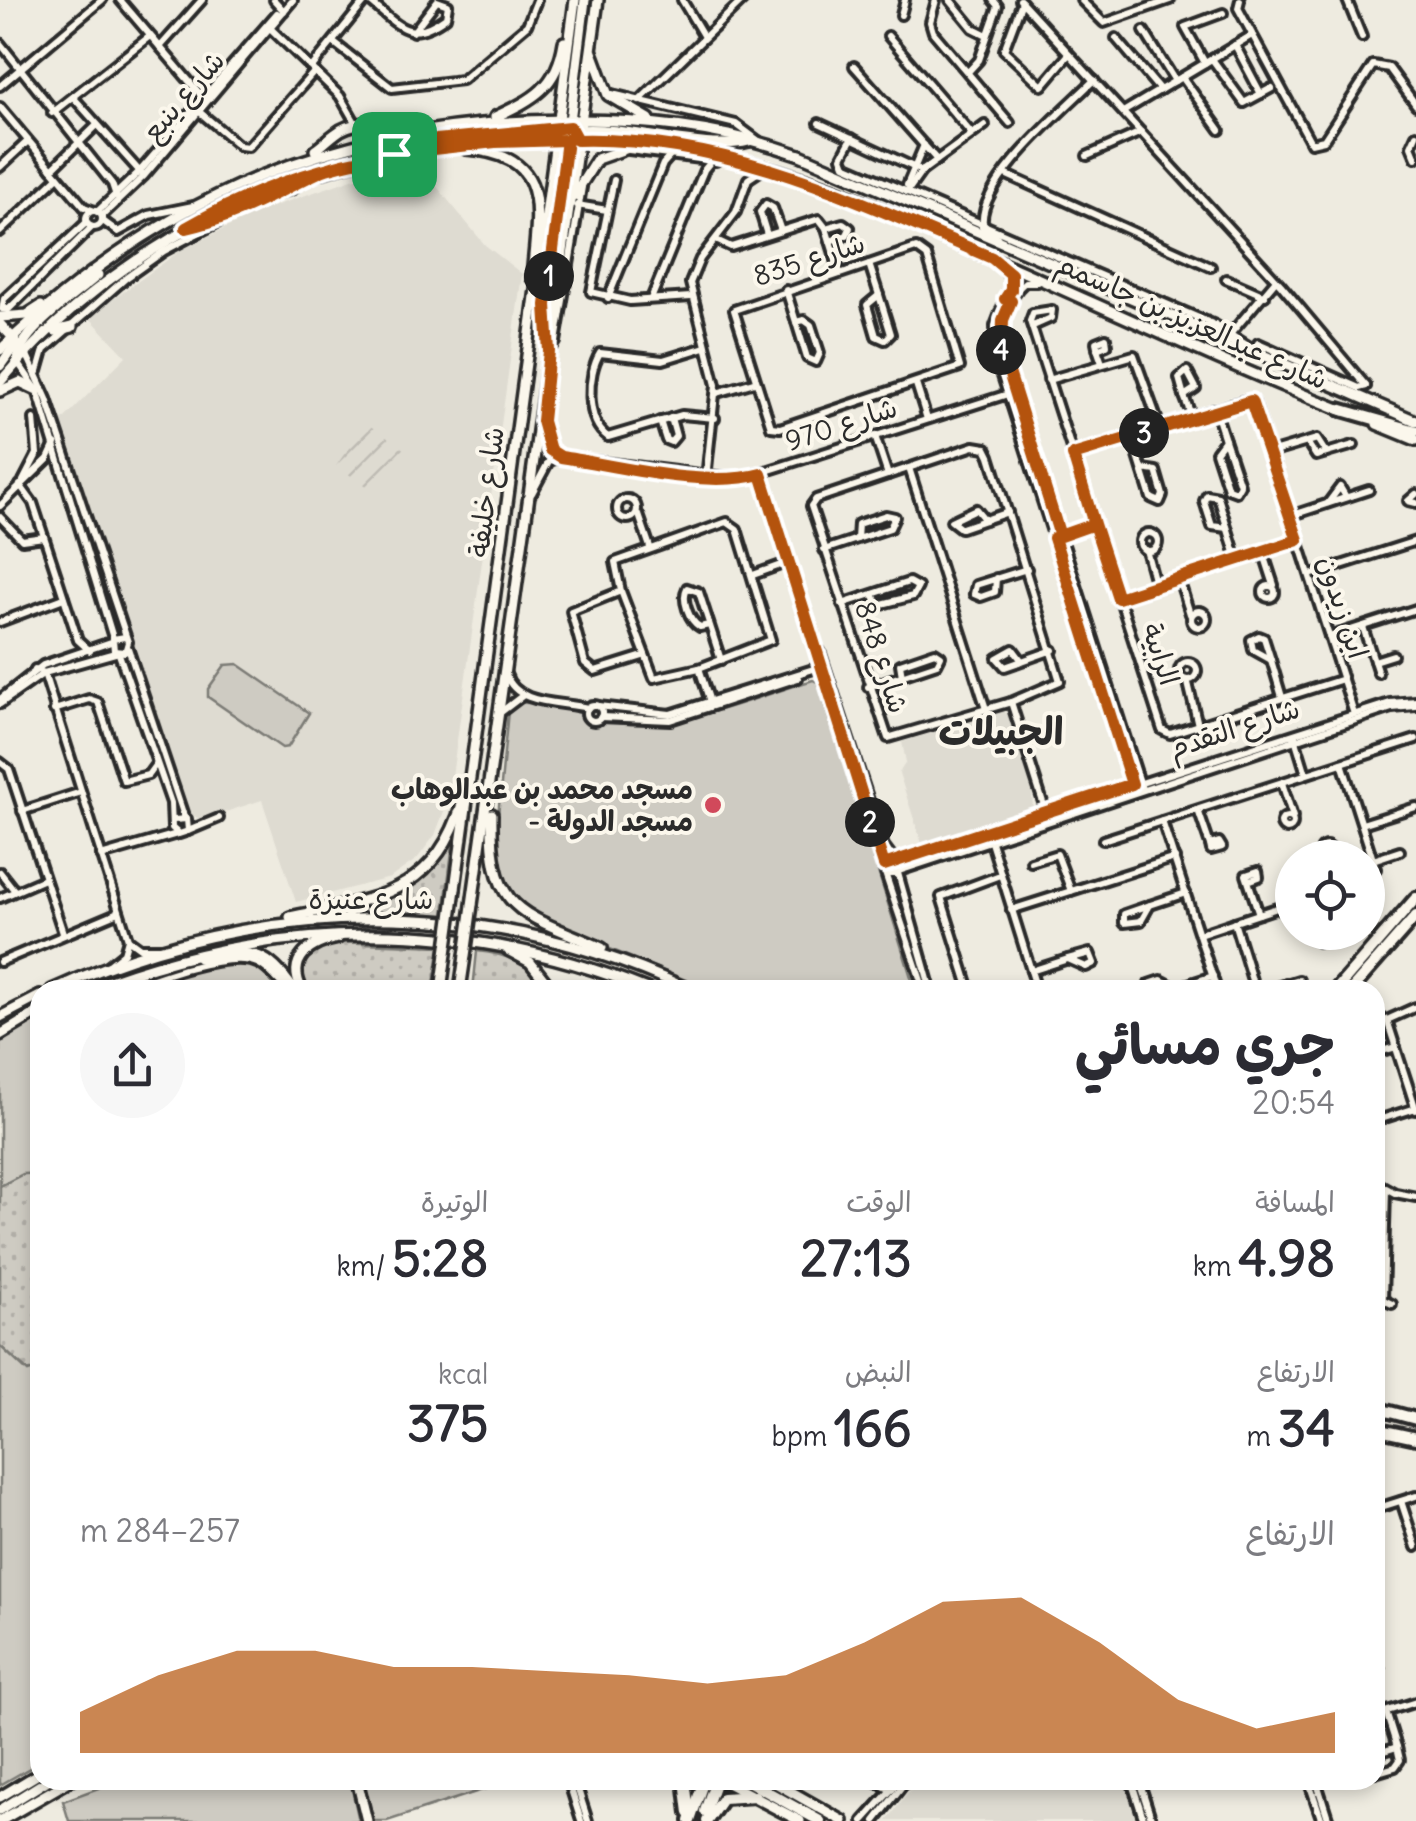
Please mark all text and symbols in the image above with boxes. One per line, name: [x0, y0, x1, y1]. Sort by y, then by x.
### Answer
street label: شارع ينبع: [134, 43, 234, 150]
pin: [352, 112, 437, 197]
icon: arrive: [367, 127, 422, 182]
street label: شارع 835: [749, 224, 870, 296]
street label: شارع عبدالعزيز بن جاسمم: [1049, 245, 1333, 401]
pin: 1: [524, 251, 574, 301]
text: 1: [543, 258, 555, 294]
pin: 4: [976, 325, 1026, 375]
text: 4: [993, 332, 1009, 368]
street label: شارع 970: [781, 389, 902, 461]
pin: 3: [1119, 408, 1169, 458]
text: 3: [1136, 415, 1152, 451]
street label: شارع خليفة: [460, 425, 514, 559]
street label: ابن زيدون: [1310, 551, 1376, 663]
street label: شارع 848: [845, 596, 917, 718]
street label: الرابية: [1134, 618, 1188, 690]
street label: شارع التقدم: [1164, 690, 1305, 770]
district label: الجبيلات: [939, 708, 1063, 756]
place label: مسجد محمد بن عبدالوهاب - مسجد الدولة: [391, 771, 693, 840]
marker: مسجد محمد بن عبدالوهاب - مسجد الدولة: [702, 794, 724, 816]
pin: 2: [845, 797, 895, 847]
text: 2: [862, 804, 878, 840]
map controls: [1275, 840, 1385, 950]
button: locate: [1275, 840, 1385, 950]
street label: شارع عنيزة: [309, 881, 434, 919]
text: جري مسائي: [1075, 1010, 1335, 1079]
button: share: [80, 1013, 185, 1118]
text: 20:54: [1252, 1082, 1335, 1123]
text: الوتيرة: [421, 1184, 488, 1220]
text: الوقت: [846, 1184, 912, 1220]
text: المسافة: [1255, 1184, 1335, 1220]
text: 5:28: [392, 1227, 488, 1290]
text: 27:13: [800, 1227, 912, 1290]
text: 4.98: [1238, 1227, 1335, 1290]
text: /km: [336, 1248, 392, 1284]
text: km: [1193, 1248, 1238, 1284]
text: النبض: [845, 1354, 912, 1390]
text: الارتفاع: [1256, 1354, 1335, 1390]
text: kcal: [438, 1356, 488, 1392]
text: 375: [407, 1392, 488, 1455]
text: 166: [834, 1397, 912, 1460]
text: 34: [1278, 1397, 1335, 1460]
text: bpm: [771, 1418, 834, 1454]
text: m: [1246, 1418, 1278, 1454]
text: 257–284 m: [80, 1510, 240, 1551]
text: الارتفاع: [1245, 1513, 1335, 1554]

